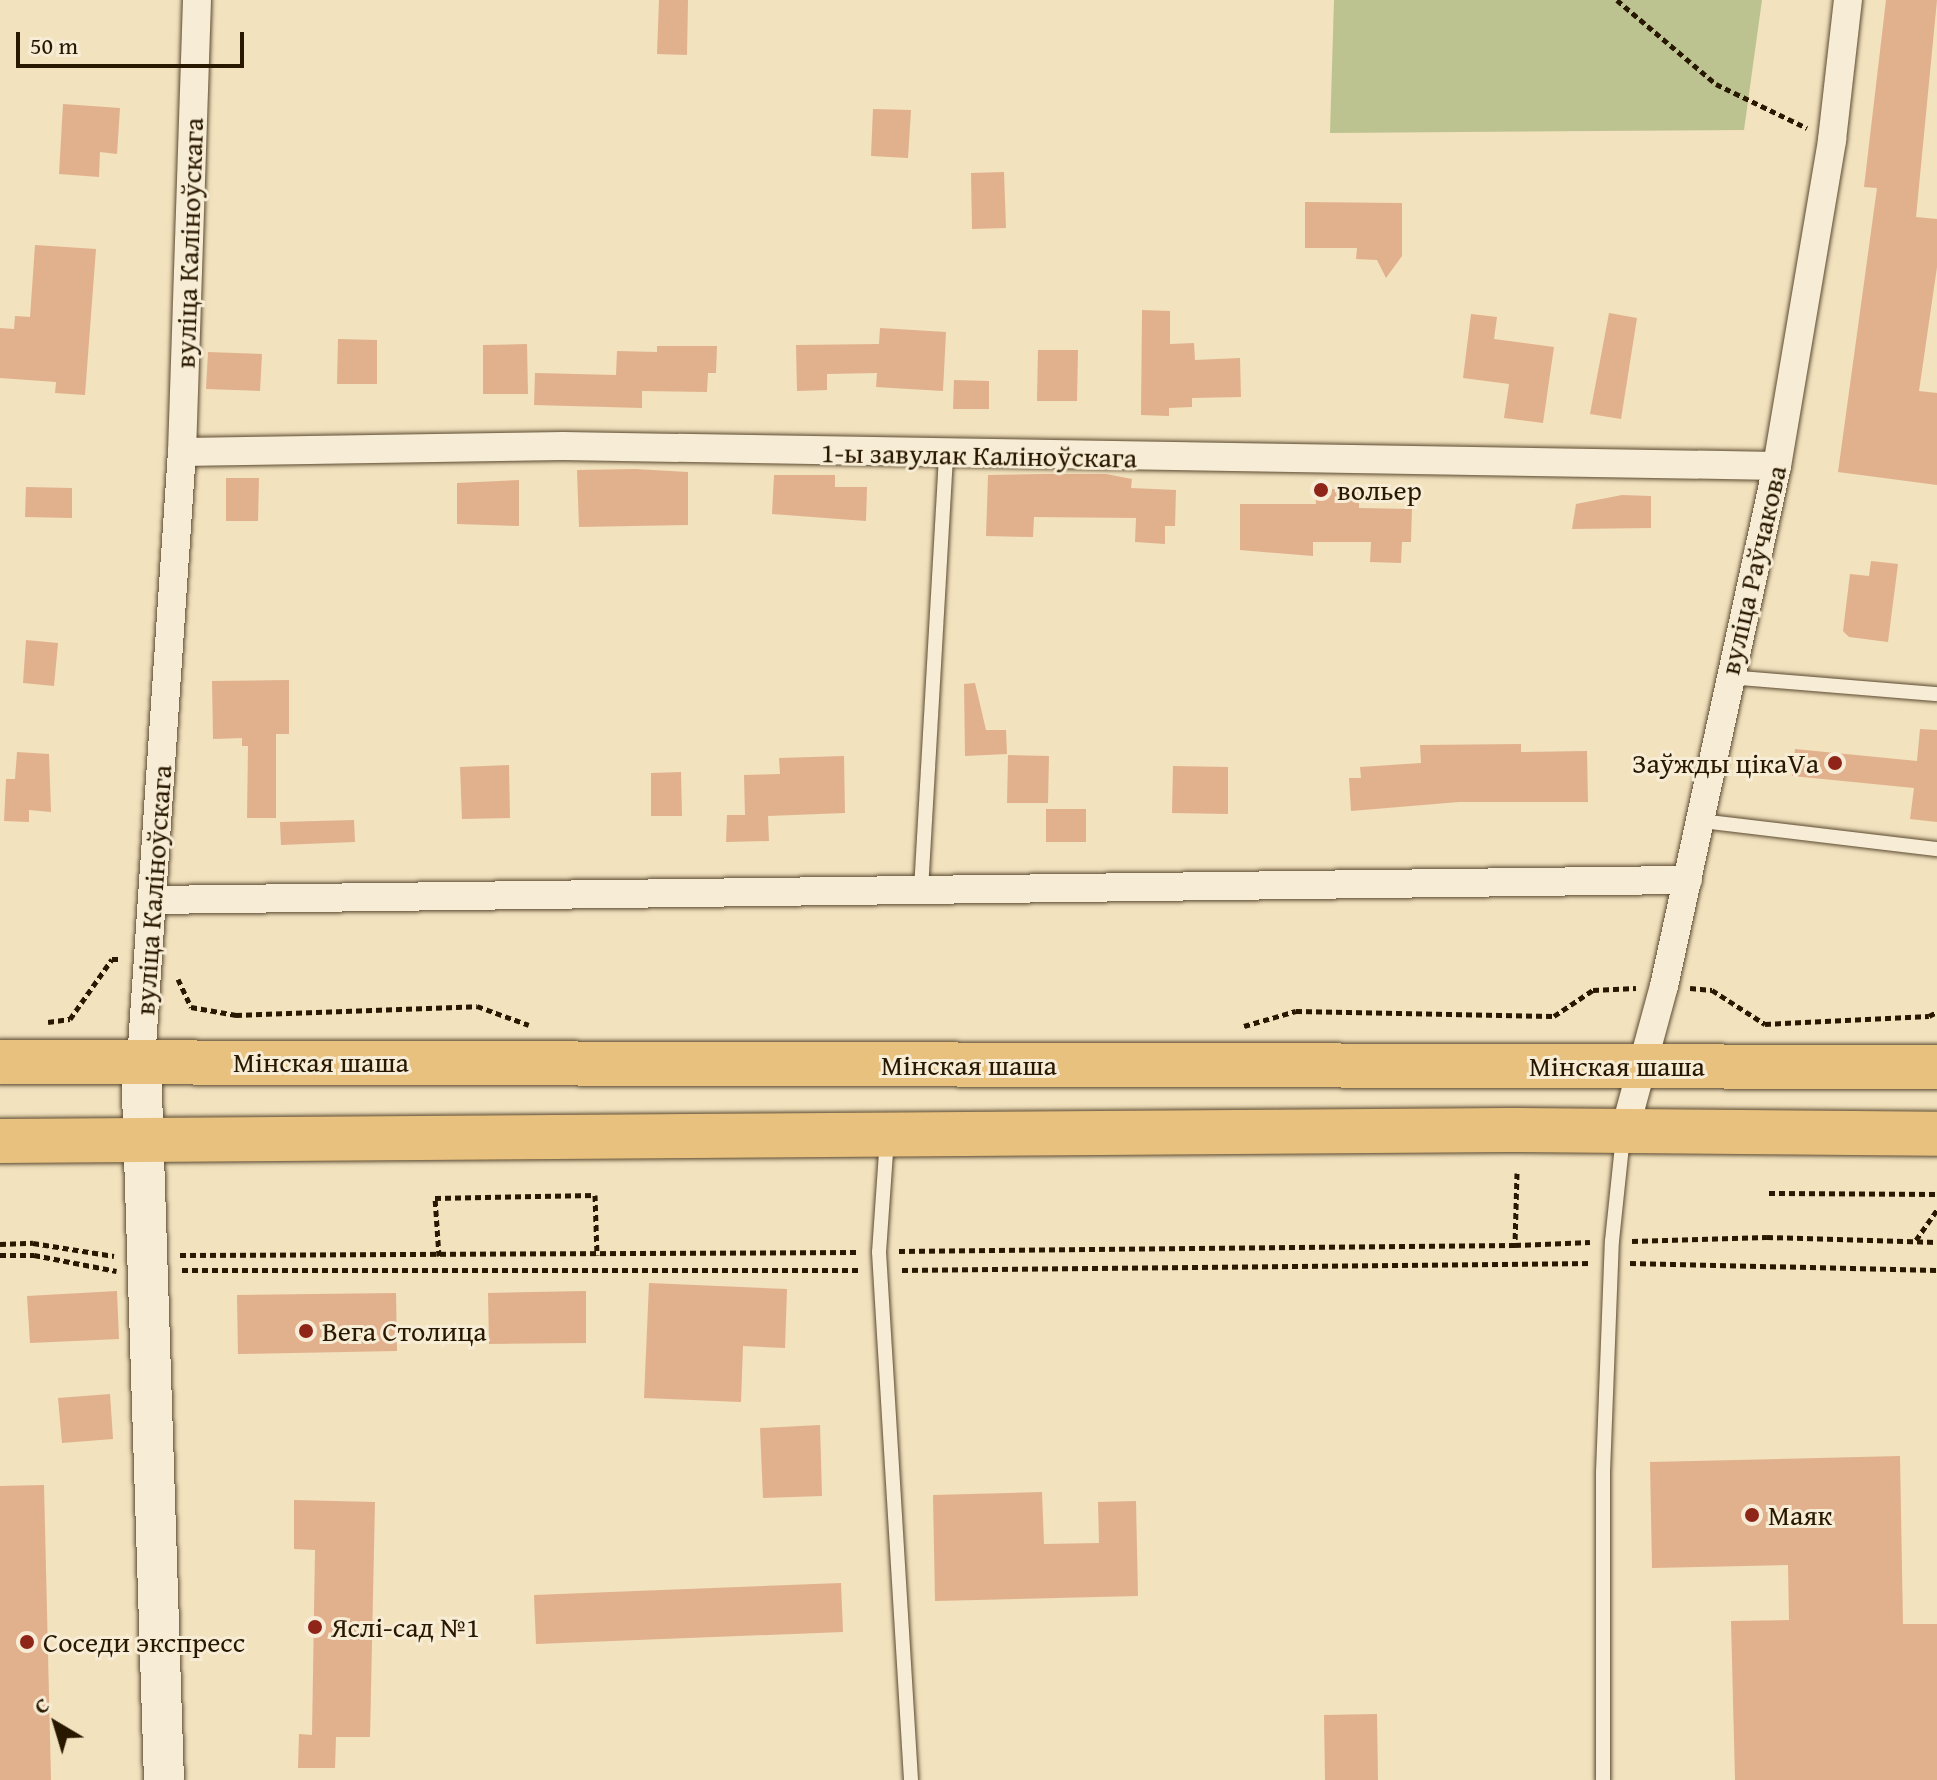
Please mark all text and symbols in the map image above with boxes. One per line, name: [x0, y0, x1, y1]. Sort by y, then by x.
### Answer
scale bar: [20, 16, 248, 66]
text: 50 m: [30, 28, 78, 63]
street label: вуліца Каліноўскага: [168, 117, 210, 369]
street label: 1-ы завулак Каліноўскага: [821, 435, 1137, 475]
street label: вуліца Раўчакова: [1713, 462, 1793, 678]
place label: вольер: [1337, 473, 1422, 507]
marker: вольер: [1312, 481, 1330, 499]
place label: Заўжды цікаVа: [1632, 746, 1819, 780]
marker: Заўжды цікаVа: [1826, 754, 1844, 772]
street label: вуліца Каліноўскага: [127, 764, 179, 1016]
street label: Мінская шаша: [233, 1045, 409, 1079]
street label: Мінская шаша: [881, 1048, 1057, 1082]
street label: Мінская шаша: [1529, 1049, 1705, 1083]
place label: Вега Столица: [322, 1314, 487, 1348]
marker: Вега Столица: [297, 1322, 315, 1340]
place label: Маяк: [1768, 1498, 1832, 1532]
marker: Маяк: [1743, 1506, 1761, 1524]
place label: Яслі-сад №1: [331, 1610, 480, 1644]
marker: Яслі-сад №1: [306, 1618, 324, 1636]
place label: Соседи экспресс: [43, 1625, 245, 1659]
marker: Соседи экспресс: [18, 1633, 36, 1651]
north arrow: [16, 1684, 96, 1764]
text: С: [26, 1689, 56, 1722]

